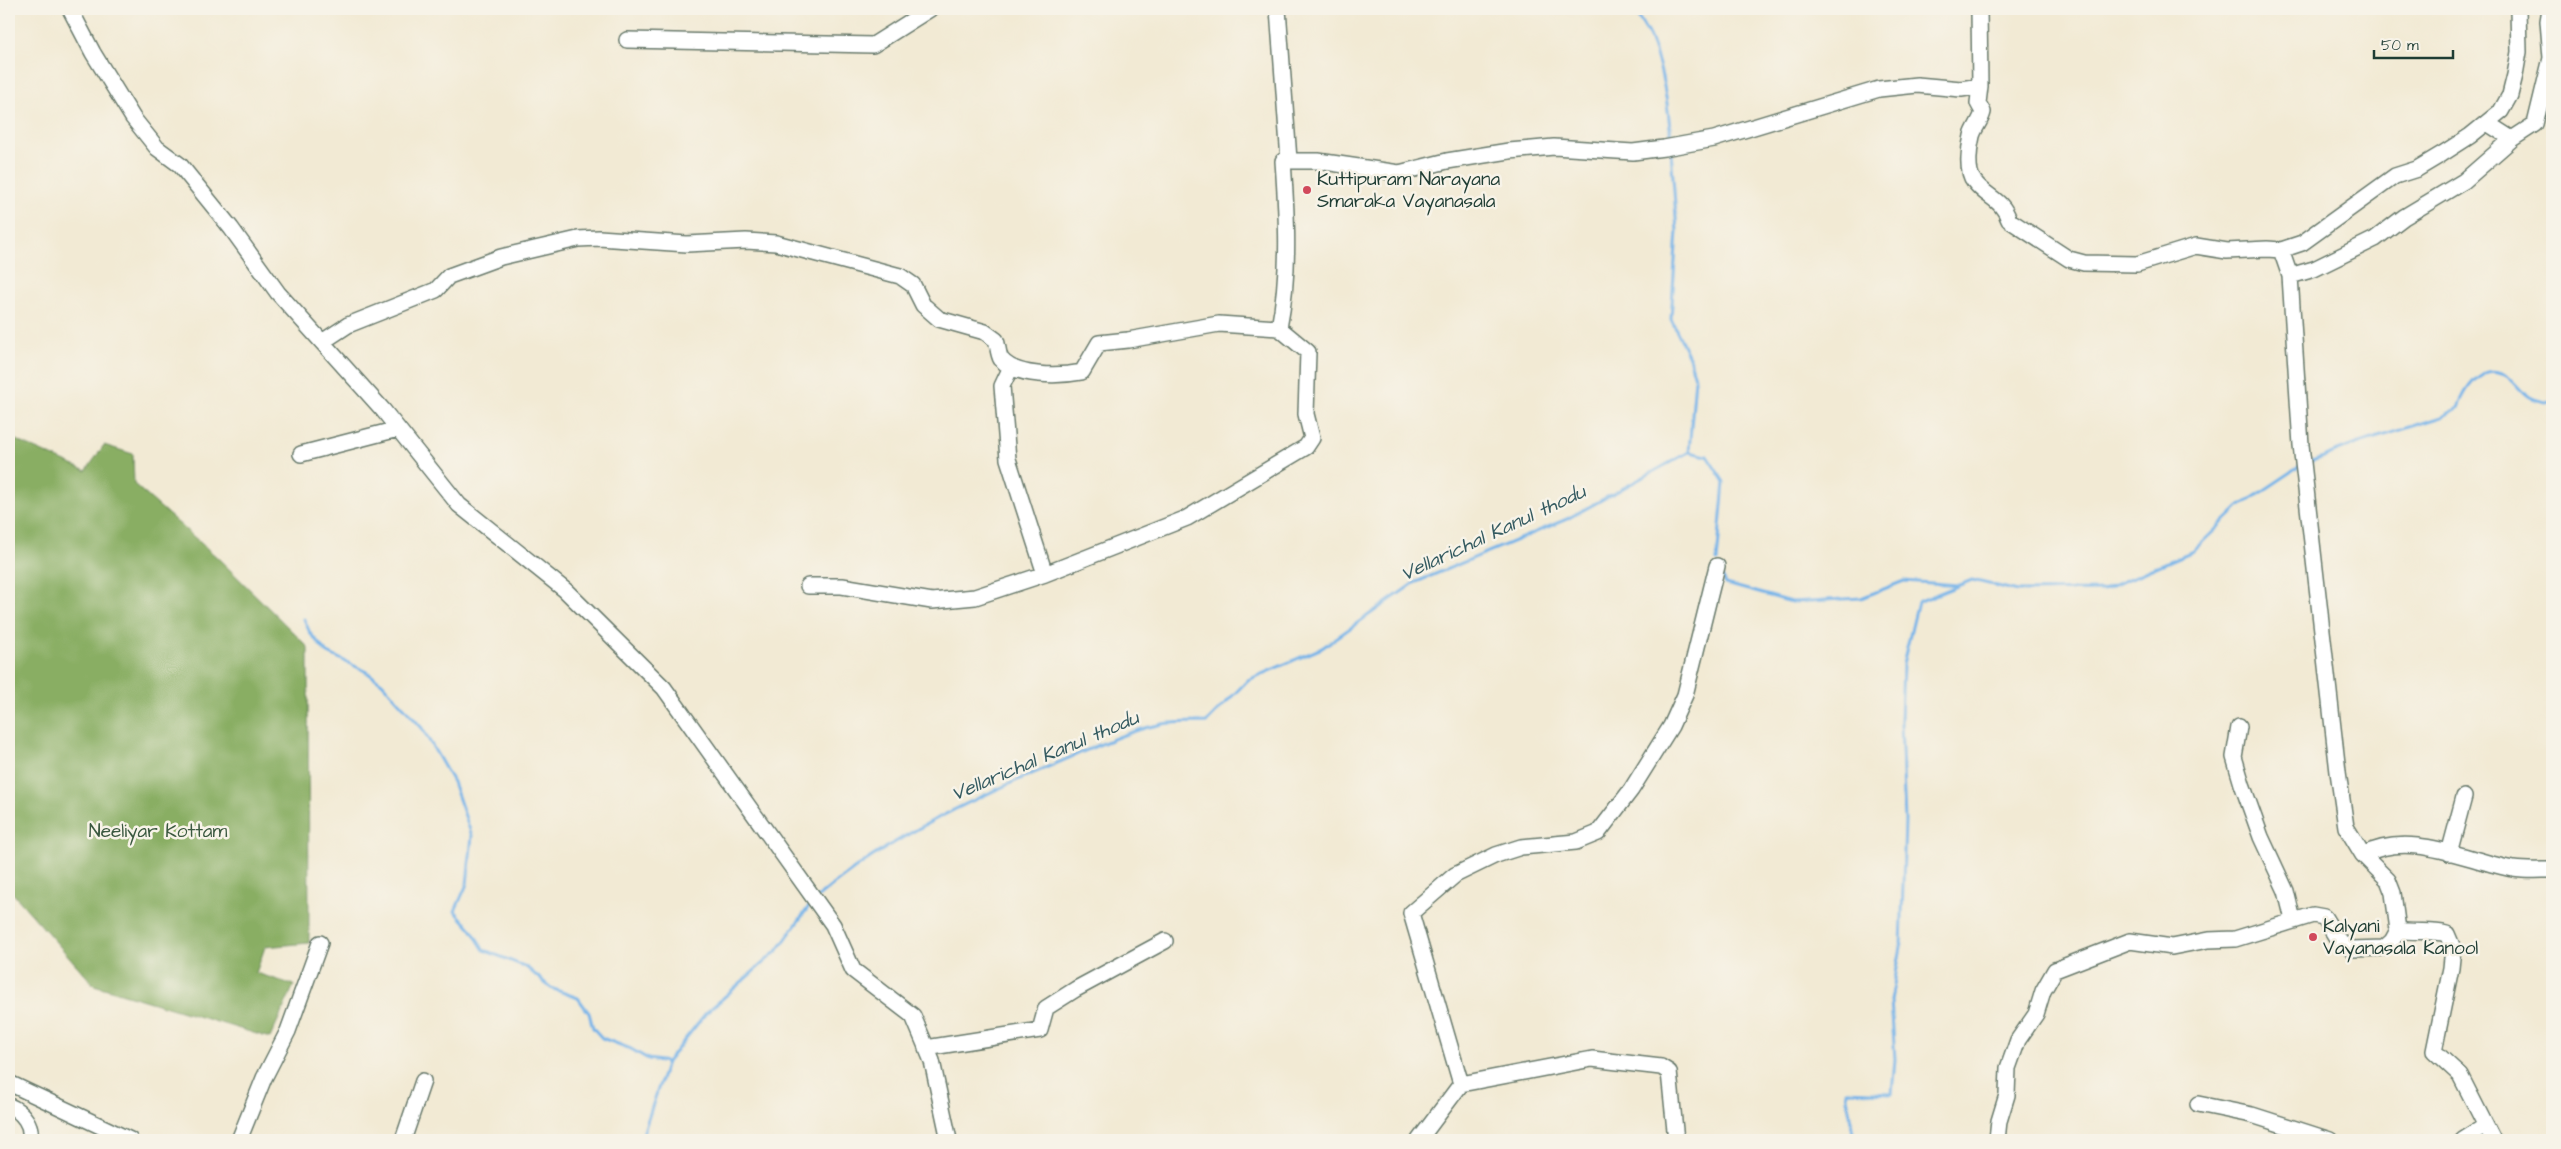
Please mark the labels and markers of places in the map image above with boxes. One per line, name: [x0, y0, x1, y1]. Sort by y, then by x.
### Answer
place label: Kuttipuram Narayana Smaraka Vayanasala: [1317, 166, 1500, 216]
marker: Kuttipuram Narayana Smaraka Vayanasala: [1301, 184, 1313, 196]
place label: Kalyani Vayanasala Kanool: [2323, 913, 2478, 963]
marker: Kalyani Vayanasala Kanool: [2307, 931, 2319, 943]

